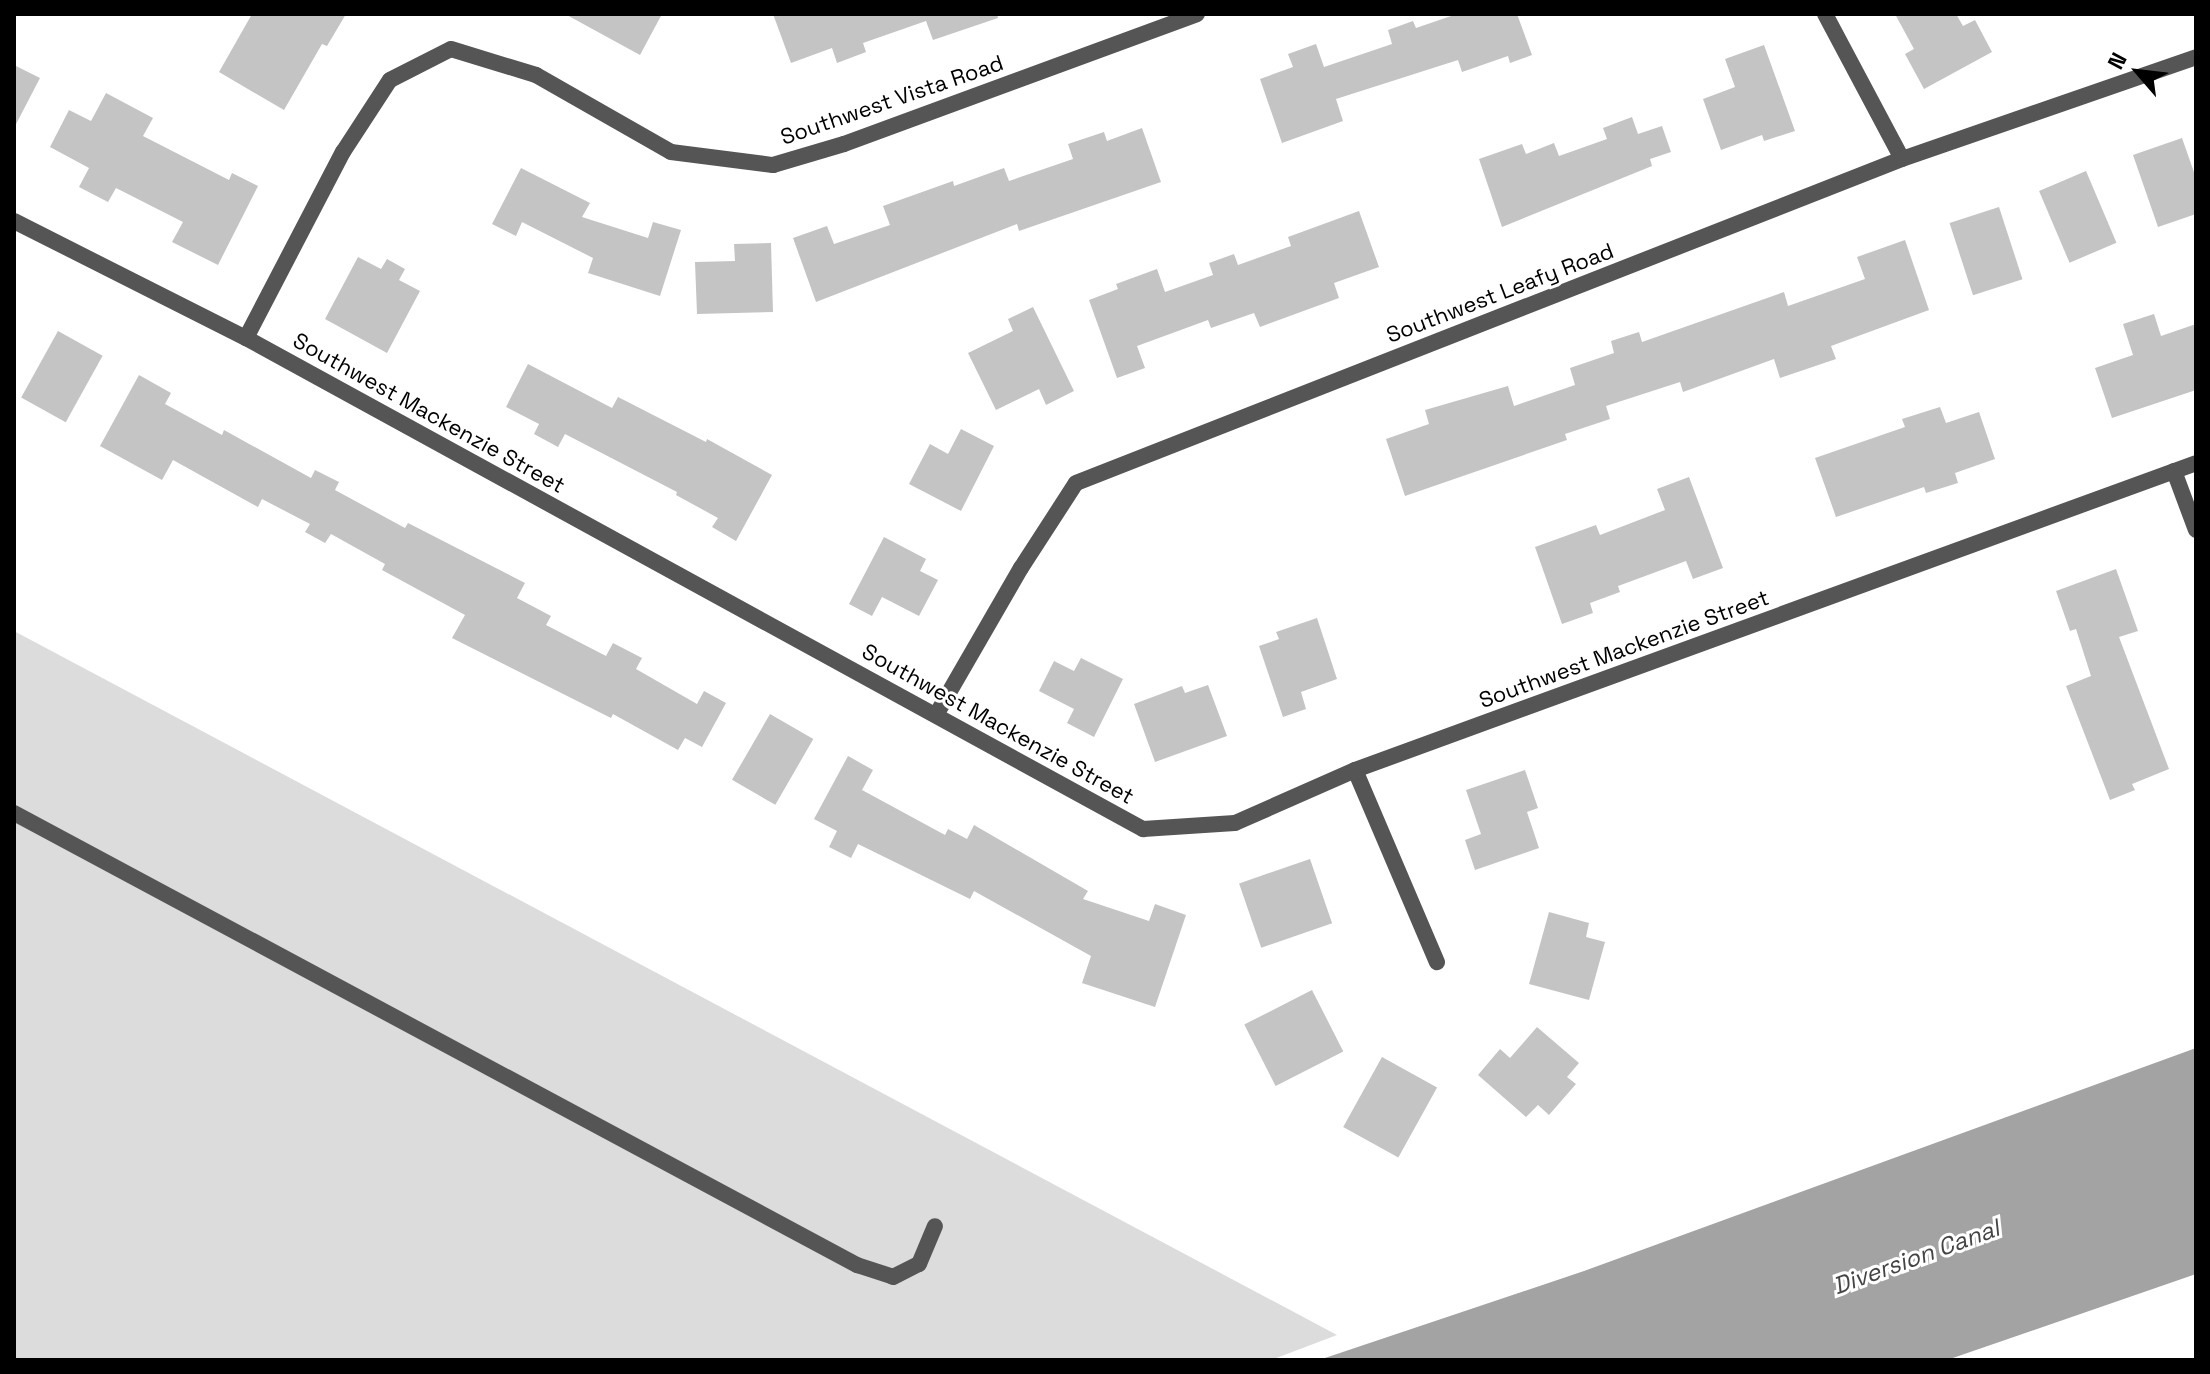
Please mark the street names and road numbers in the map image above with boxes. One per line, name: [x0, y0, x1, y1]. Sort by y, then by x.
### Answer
street label: Southwest Vista Road: [777, 49, 1007, 151]
street label: Southwest Leafy Road: [1383, 237, 1617, 349]
street label: Southwest Mackenzie Street: [288, 327, 570, 499]
street label: Southwest Mackenzie Street: [1475, 584, 1773, 714]
street label: Southwest Mackenzie Street: [857, 638, 1139, 810]

